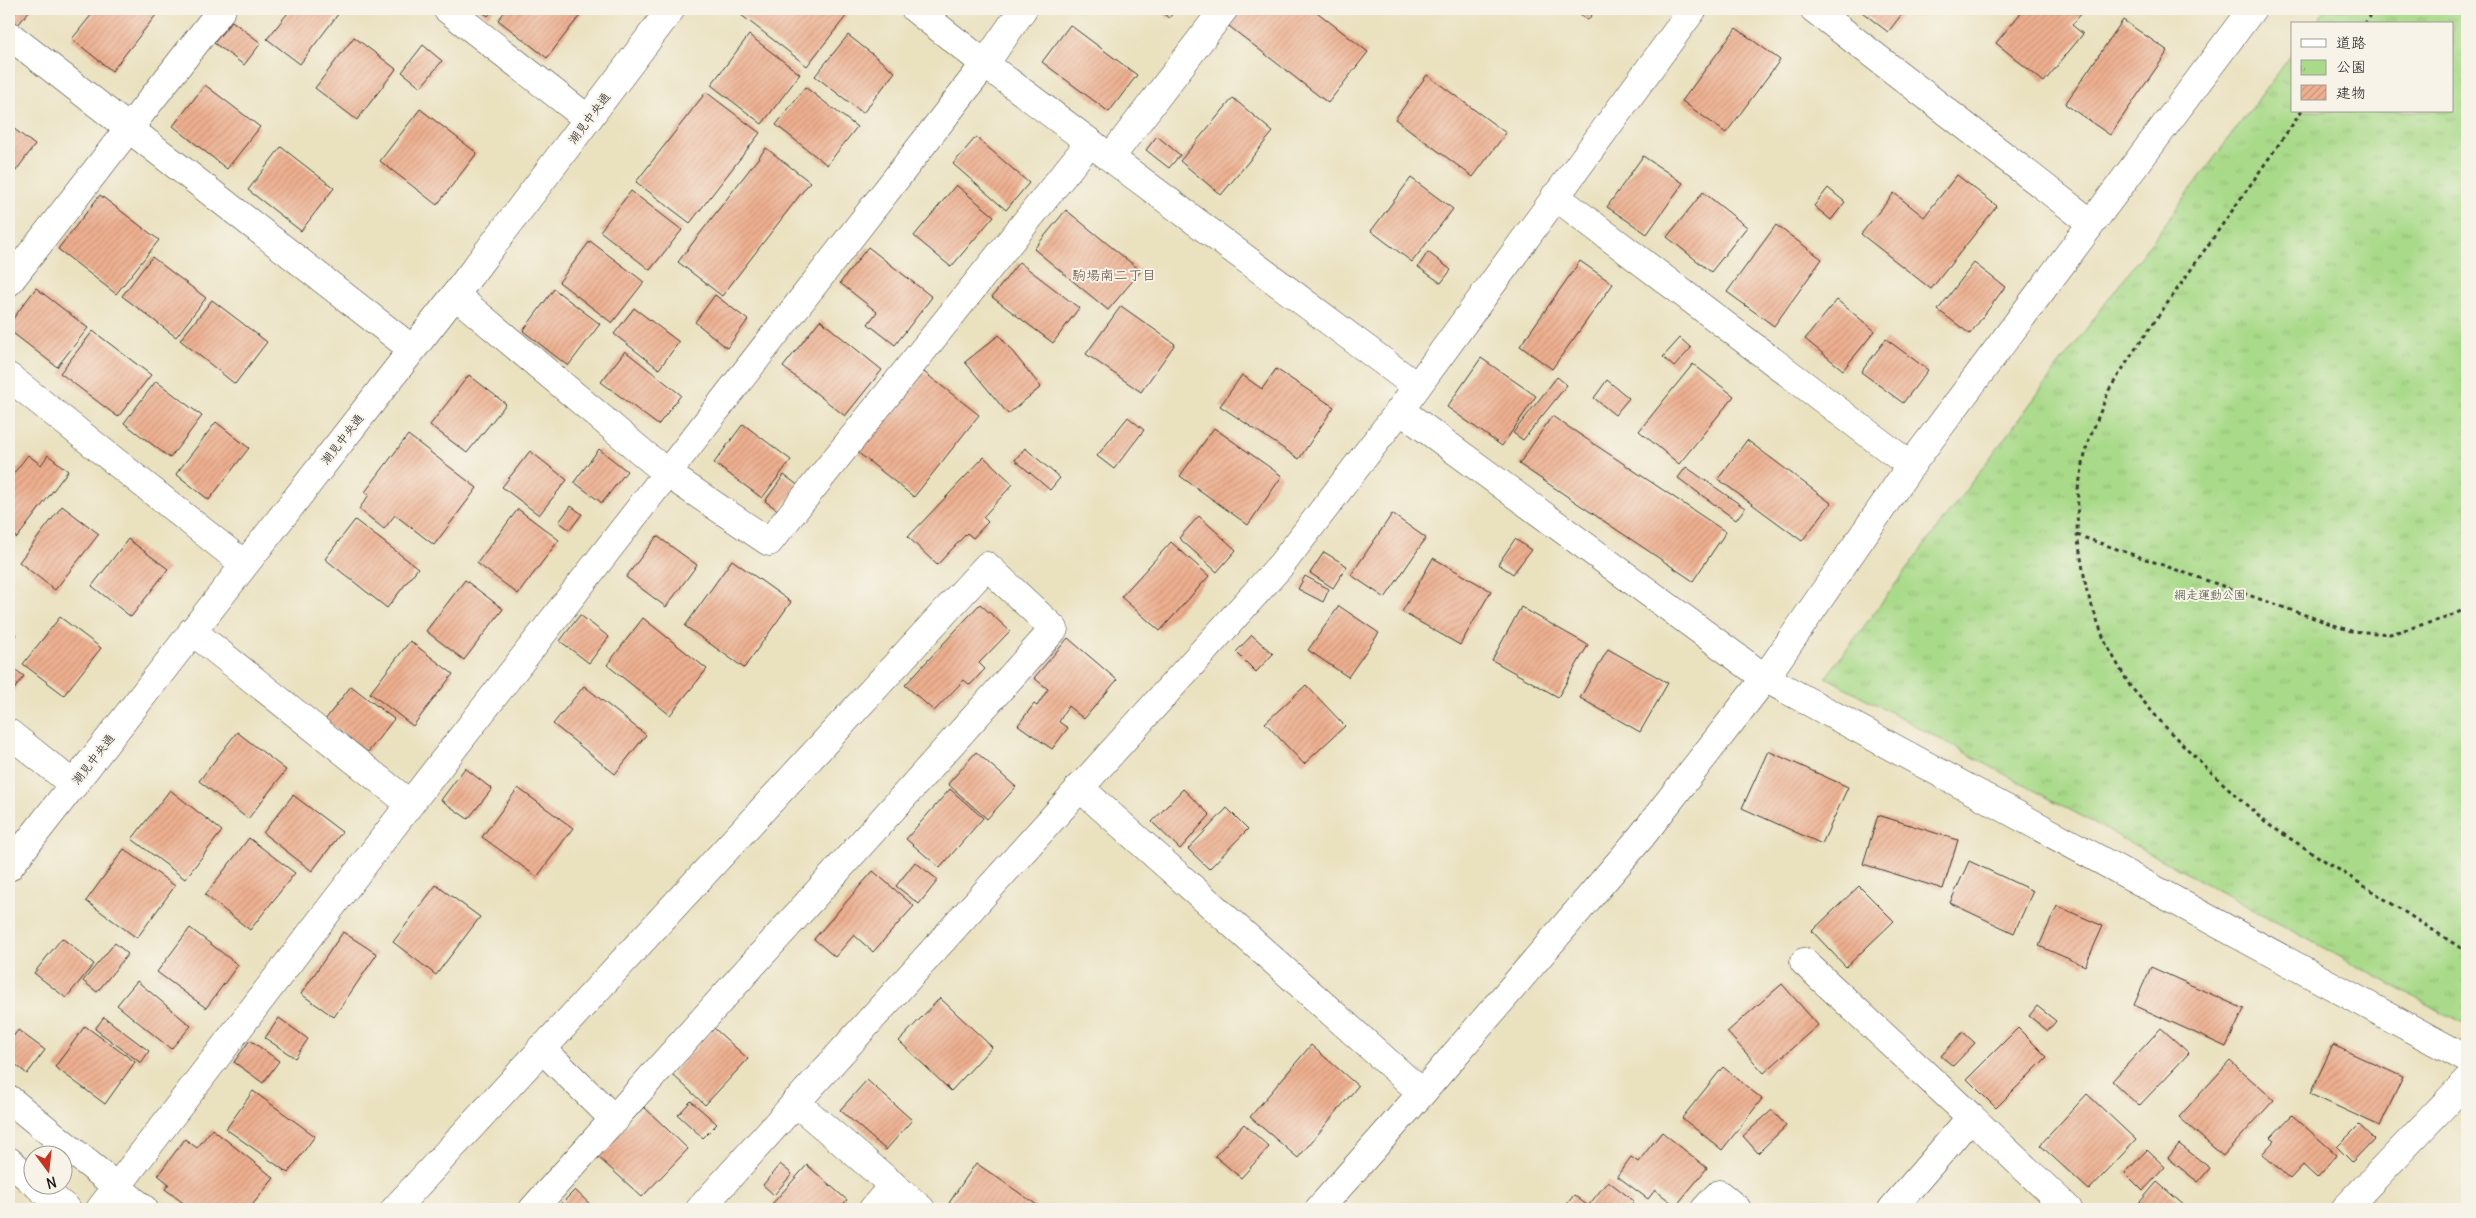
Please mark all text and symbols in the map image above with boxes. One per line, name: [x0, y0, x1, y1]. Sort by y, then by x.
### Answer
legend: [2291, 22, 2454, 112]
text: 道路: [2336, 33, 2366, 52]
text: 公園: [2336, 57, 2366, 76]
text: 建物: [2336, 83, 2366, 102]
street label: 潮見中央通: [565, 90, 613, 146]
district label: 駒場南二丁目: [1072, 266, 1156, 284]
street label: 潮見中央通: [318, 411, 366, 467]
park label: 網走運動公園: [2174, 587, 2246, 602]
street label: 潮見中央通: [69, 731, 117, 787]
north arrow: [22, 1146, 72, 1196]
text: N: [44, 1173, 58, 1193]

